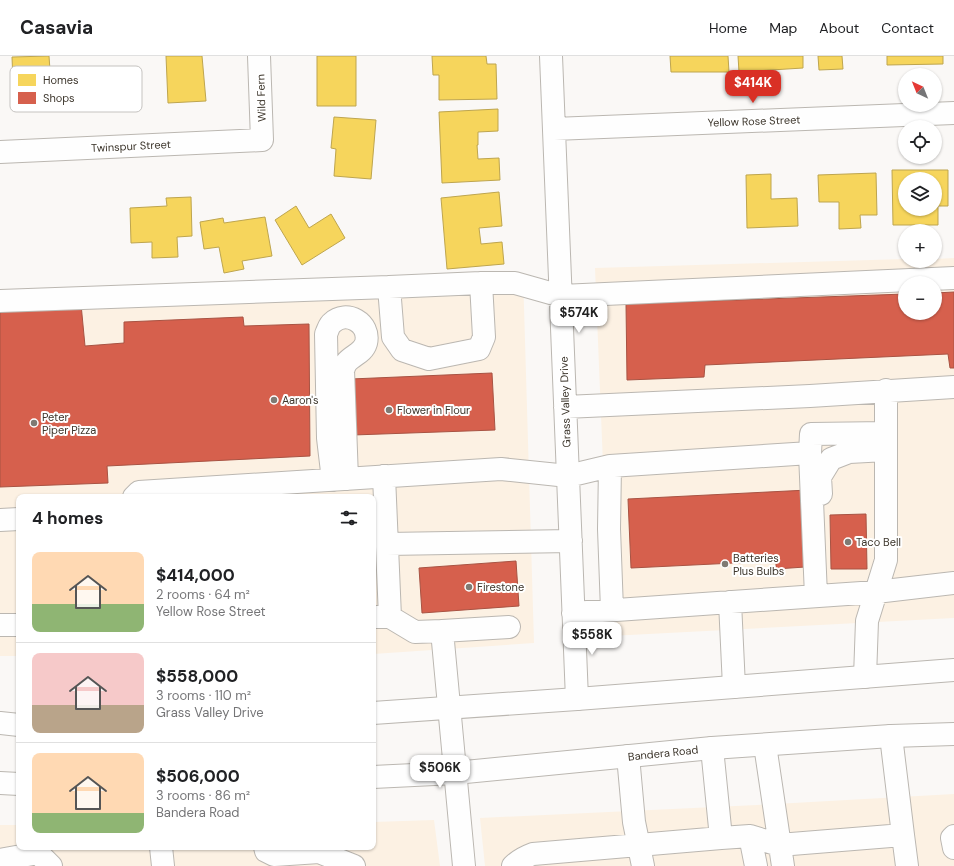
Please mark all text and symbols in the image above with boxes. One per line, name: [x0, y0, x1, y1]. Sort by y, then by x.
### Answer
text: Casavia: [20, 15, 93, 40]
text: Home: [709, 19, 747, 37]
text: Map: [769, 19, 797, 37]
text: About: [819, 19, 859, 37]
text: Contact: [881, 19, 934, 37]
legend: [10, 66, 142, 112]
north arrow: [898, 68, 942, 112]
map controls: [898, 68, 942, 320]
pin: $414K: [725, 70, 781, 104]
text: Homes: [43, 73, 79, 87]
street label: Wild Fern: [253, 74, 269, 122]
text: $414K: [734, 74, 772, 91]
text: Shops: [43, 91, 75, 105]
street label: Yellow Rose Street: [707, 112, 801, 130]
button: locate: [898, 120, 942, 164]
street label: Twinspur Street: [91, 137, 171, 155]
button: layers: [898, 172, 942, 216]
button: +: [898, 224, 942, 268]
button: −: [898, 276, 942, 320]
pin: $574K: [551, 300, 607, 334]
text: $574K: [559, 304, 599, 321]
street label: Grass Valley Drive: [556, 356, 574, 448]
place label: Aaron's: [282, 393, 319, 407]
marker: Aaron's: [269, 395, 279, 405]
place label: Flower in Flour: [397, 403, 470, 417]
marker: Flower in Flour: [384, 405, 394, 415]
place label: Peter Piper Pizza: [42, 410, 96, 437]
marker: Peter Piper Pizza: [29, 418, 39, 428]
text: 4 homes: [32, 507, 103, 529]
icon: filters: [338, 507, 360, 529]
place label: Taco Bell: [856, 535, 901, 549]
marker: Taco Bell: [843, 537, 853, 547]
place label: Batteries Plus Bulbs: [733, 551, 784, 578]
marker: Batteries Plus Bulbs: [720, 559, 730, 569]
text: $414,000: [156, 564, 235, 586]
icon: home: [64, 568, 112, 616]
place label: Firestone: [477, 580, 524, 594]
marker: Firestone: [464, 582, 474, 592]
text: 2 rooms · 64 m²: [156, 586, 250, 603]
text: Yellow Rose Street: [156, 603, 266, 620]
pin: $558K: [564, 622, 620, 656]
text: $558K: [572, 626, 612, 643]
text: $558,000: [156, 665, 238, 687]
icon: home: [64, 669, 112, 717]
text: 3 rooms · 110 m²: [156, 687, 251, 704]
text: Grass Valley Drive: [156, 704, 264, 721]
street label: Bandera Road: [627, 742, 699, 764]
pin: $506K: [412, 755, 468, 789]
text: $506K: [419, 759, 461, 776]
text: $506,000: [156, 765, 240, 787]
icon: home: [64, 769, 112, 817]
text: 3 rooms · 86 m²: [156, 787, 250, 804]
text: Bandera Road: [156, 804, 240, 821]

